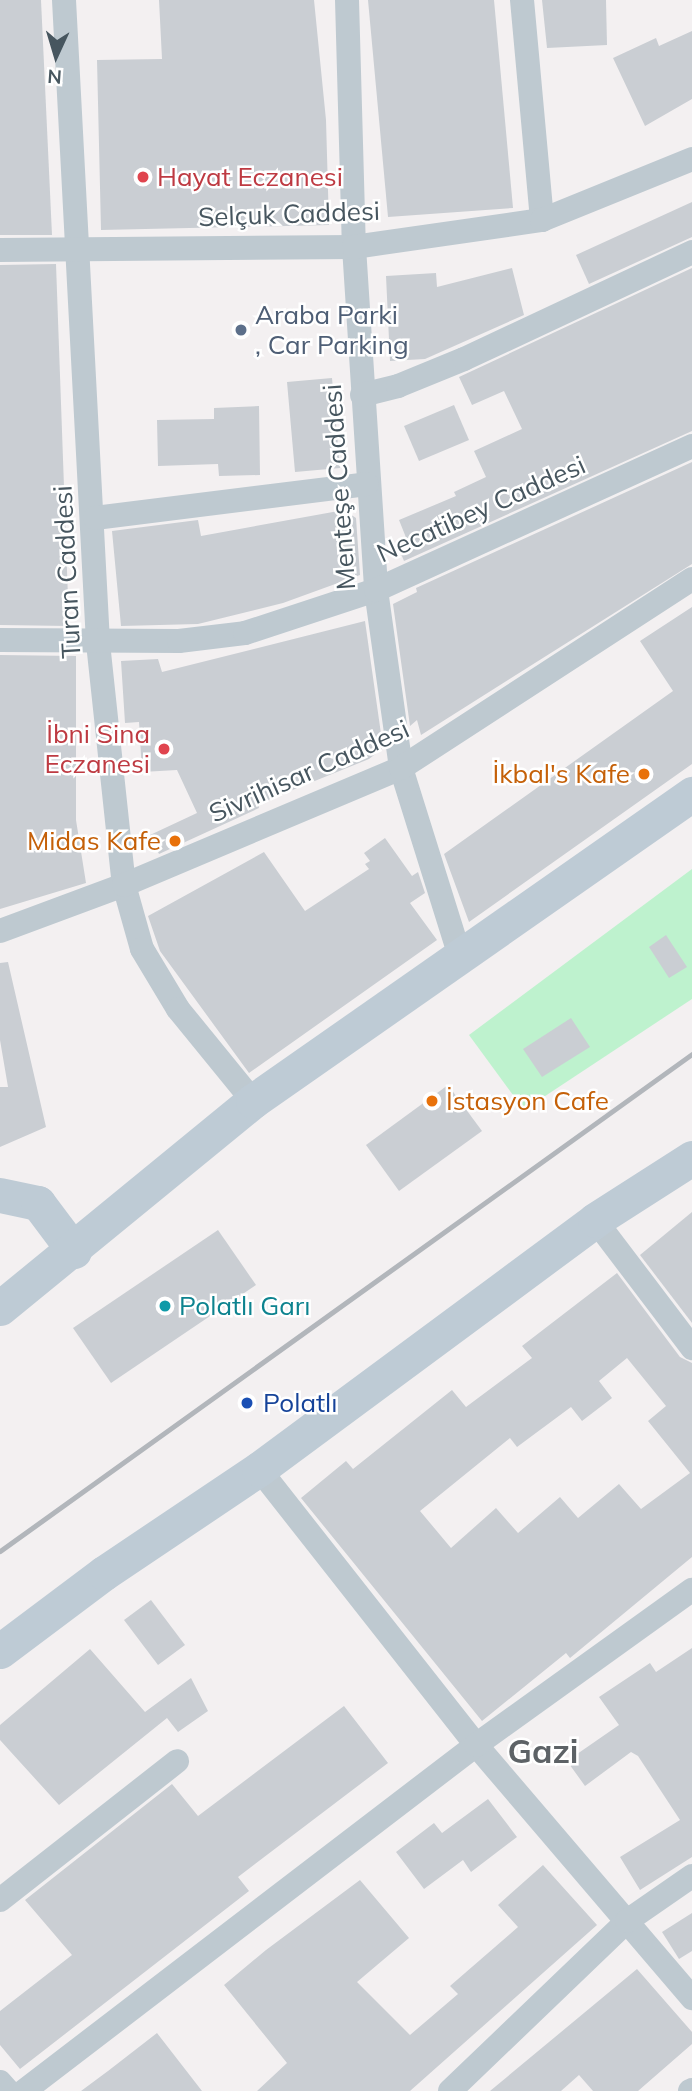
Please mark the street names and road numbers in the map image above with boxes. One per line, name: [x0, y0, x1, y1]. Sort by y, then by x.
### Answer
street label: Selçuk Caddesi: [198, 195, 380, 233]
street label: Menteşe Caddesi: [316, 383, 362, 591]
street label: Necatibey Caddesi: [372, 449, 590, 569]
street label: Turan Caddesi: [47, 485, 87, 659]
street label: Sivrihisar Caddesi: [204, 713, 414, 829]

